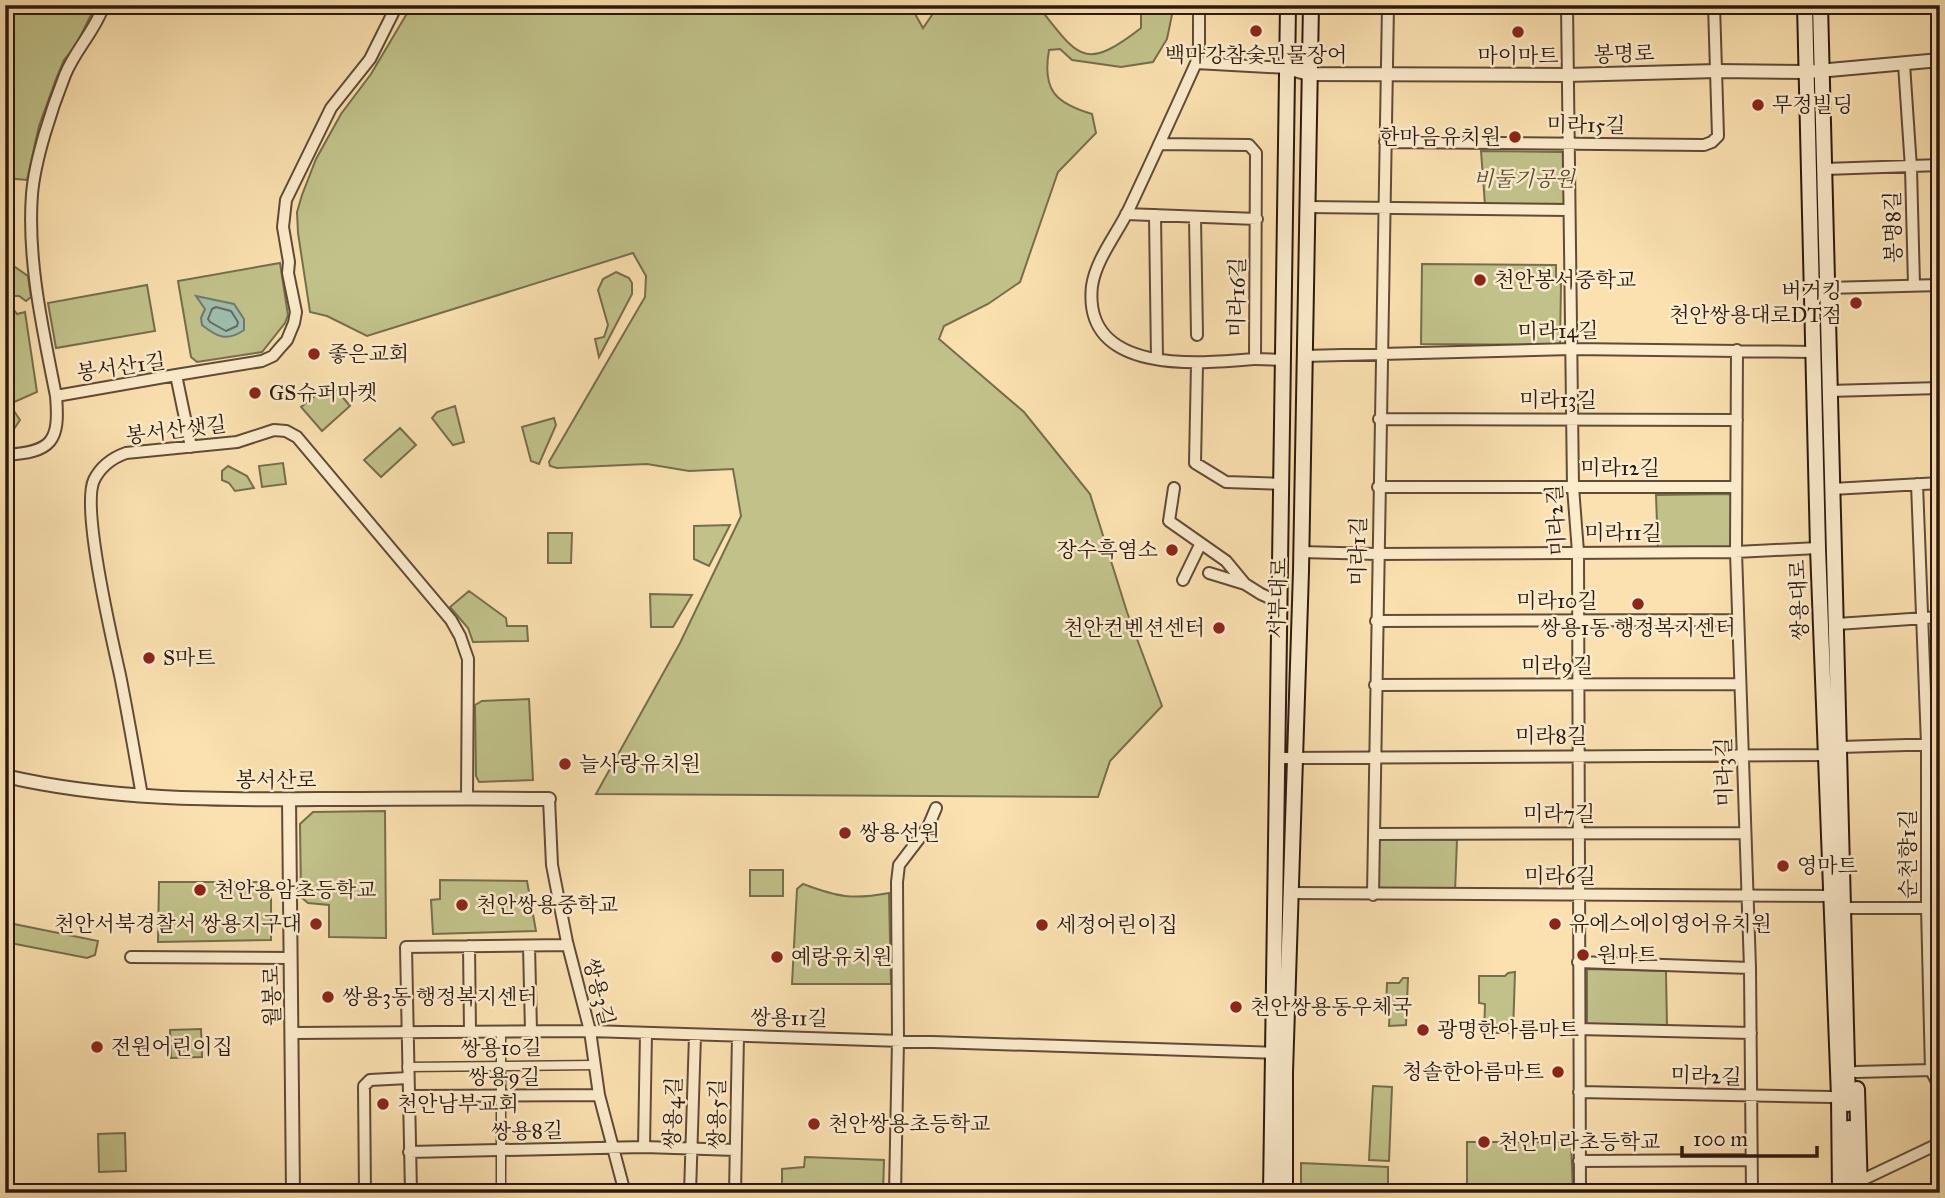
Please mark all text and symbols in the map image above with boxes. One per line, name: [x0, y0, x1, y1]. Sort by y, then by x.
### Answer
marker: 백마강참숯민물장어: [1248, 23, 1264, 39]
marker: 마이마트: [1510, 24, 1526, 40]
street label: 봉명로: [1593, 40, 1655, 68]
place label: 백마강참숯민물장어: [1165, 42, 1347, 68]
place label: 마이마트: [1477, 43, 1559, 69]
place label: 무정빌딩: [1772, 92, 1853, 118]
marker: 무정빌딩: [1750, 97, 1766, 113]
street label: 미라15길: [1546, 111, 1626, 139]
place label: 한마음유치원: [1379, 124, 1501, 150]
marker: 한마음유치원: [1507, 129, 1523, 145]
park label: 비둘기공원: [1473, 166, 1576, 192]
street label: 봉명8길: [1879, 191, 1907, 263]
street label: 미라16길: [1223, 257, 1251, 337]
place label: 천안봉서중학교: [1494, 267, 1636, 293]
marker: 천안봉서중학교: [1472, 272, 1488, 288]
place label: 버거킹 천안쌍용대로DT점: [1669, 278, 1842, 328]
marker: 버거킹 천안쌍용대로DT점: [1848, 295, 1864, 311]
street label: 미라14길: [1517, 317, 1599, 345]
place label: 좋은교회: [328, 341, 409, 367]
marker: 좋은교회: [306, 346, 322, 362]
street label: 봉서산1길: [75, 348, 167, 386]
place label: GS슈퍼마켓: [269, 380, 378, 406]
marker: GS슈퍼마켓: [247, 385, 263, 401]
street label: 미라13길: [1519, 387, 1597, 413]
street label: 봉서산샛길: [124, 411, 228, 449]
street label: 미라12길: [1580, 455, 1660, 481]
street label: 미라2길: [1541, 484, 1571, 556]
street label: 미라1길: [1344, 516, 1372, 586]
street label: 미라11길: [1584, 520, 1662, 546]
place label: 장수흑염소: [1057, 537, 1158, 563]
marker: 장수흑염소: [1164, 542, 1180, 558]
street label: 서부대로: [1264, 557, 1292, 639]
street label: 쌍용대로: [1785, 559, 1813, 641]
street label: 미라10길: [1516, 588, 1598, 614]
marker: 쌍용1동 행정복지센터: [1630, 596, 1646, 612]
place label: 천안컨벤션센터: [1063, 615, 1205, 641]
place label: 쌍용1동 행정복지센터: [1540, 615, 1736, 641]
marker: 천안컨벤션센터: [1211, 620, 1227, 636]
place label: S마트: [163, 645, 216, 671]
marker: S마트: [141, 650, 157, 666]
street label: 미라9길: [1521, 653, 1593, 679]
street label: 미라8길: [1515, 723, 1587, 749]
street label: 미라3길: [1710, 737, 1738, 807]
place label: 늘사랑유치원: [579, 751, 701, 777]
marker: 늘사랑유치원: [557, 756, 573, 772]
street label: 봉서산로: [235, 767, 317, 793]
street label: 미라7길: [1523, 801, 1595, 827]
street label: 순천향1길: [1895, 809, 1921, 899]
place label: 쌍용선원: [859, 820, 940, 846]
marker: 쌍용선원: [837, 825, 853, 841]
place label: 영마트: [1797, 853, 1858, 879]
marker: 영마트: [1775, 858, 1791, 874]
street label: 미라6길: [1524, 863, 1596, 889]
place label: 천안용암초등학교: [214, 877, 376, 903]
marker: 천안용암초등학교: [192, 882, 208, 898]
place label: 천안쌍용중학교: [476, 892, 618, 918]
marker: 천안쌍용중학교: [454, 897, 470, 913]
place label: 천안서북경찰서 쌍용지구대: [54, 911, 302, 937]
place label: 유에스에이영어유치원: [1569, 911, 1772, 937]
place label: 세정어린이집: [1056, 912, 1178, 938]
marker: 천안서북경찰서 쌍용지구대: [308, 916, 324, 932]
marker: 유에스에이영어유치원: [1547, 916, 1563, 932]
marker: 세정어린이집: [1034, 917, 1050, 933]
place label: 원마트: [1597, 942, 1658, 968]
place label: 예랑유치원: [791, 944, 892, 970]
marker: 원마트: [1575, 947, 1591, 963]
marker: 예랑유치원: [769, 949, 785, 965]
street label: 쌍용3길: [578, 955, 620, 1029]
street label: 월봉로: [258, 965, 286, 1027]
place label: 쌍용3동 행정복지센터: [342, 984, 538, 1010]
marker: 쌍용3동 행정복지센터: [320, 989, 336, 1005]
place label: 천안쌍용동우체국: [1250, 994, 1412, 1020]
marker: 천안쌍용동우체국: [1228, 999, 1244, 1015]
street label: 쌍용11길: [750, 1004, 828, 1032]
place label: 광명한아름마트: [1437, 1017, 1579, 1043]
marker: 광명한아름마트: [1415, 1022, 1431, 1038]
place label: 전원어린이집: [111, 1034, 233, 1060]
street label: 쌍용10길: [460, 1034, 542, 1062]
marker: 전원어린이집: [89, 1039, 105, 1055]
place label: 청솔한아름마트: [1402, 1059, 1544, 1085]
street label: 미라2길: [1670, 1062, 1742, 1090]
street label: 쌍용9길: [468, 1064, 540, 1090]
marker: 청솔한아름마트: [1550, 1064, 1566, 1080]
street label: 쌍용4길: [659, 1076, 687, 1150]
street label: 쌍용5길: [703, 1078, 731, 1150]
place label: 천안남부교회: [397, 1091, 519, 1117]
marker: 천안남부교회: [375, 1096, 391, 1112]
place label: 천안쌍용초등학교: [828, 1111, 990, 1137]
scale bar: [1682, 1114, 1817, 1158]
marker: 천안쌍용초등학교: [806, 1116, 822, 1132]
street label: 쌍용8길: [491, 1117, 563, 1145]
text: 100 m: [1693, 1126, 1748, 1152]
place label: 천안미라초등학교: [1498, 1129, 1660, 1155]
marker: 천안미라초등학교: [1476, 1134, 1492, 1150]

